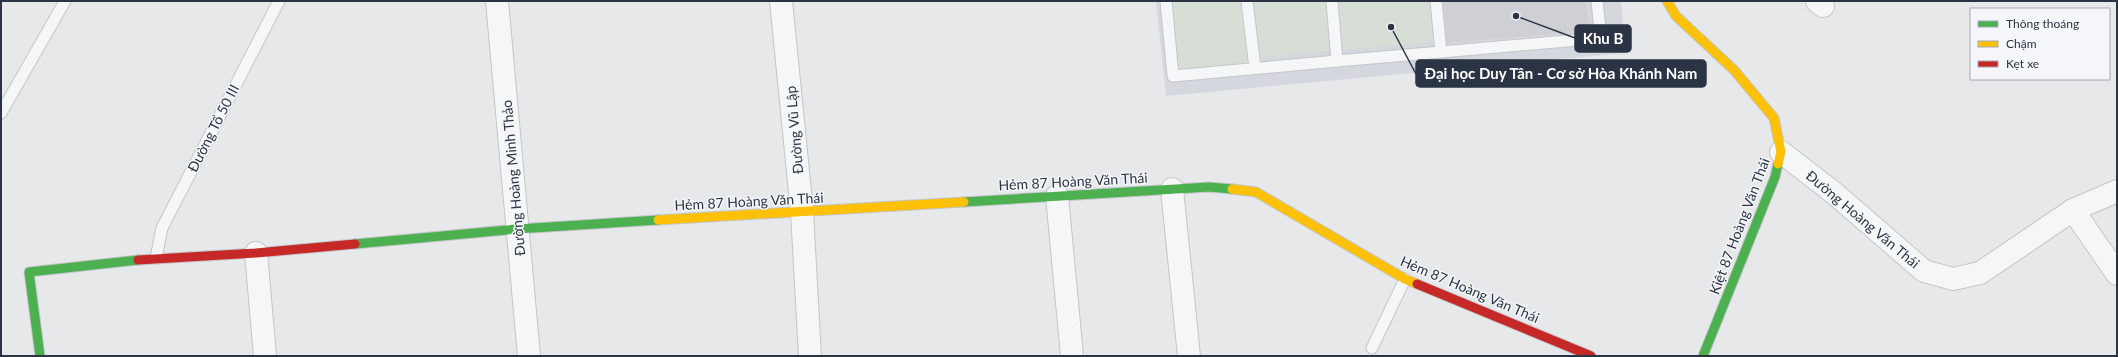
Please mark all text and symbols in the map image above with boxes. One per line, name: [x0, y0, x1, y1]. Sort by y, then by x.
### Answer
legend: [1970, 8, 2110, 80]
text: Thông thoáng: [2006, 16, 2079, 31]
callout: Khu B: [1575, 25, 1631, 52]
text: Khu B: [1583, 29, 1623, 47]
text: Chậm: [2006, 36, 2037, 51]
text: Kẹt xe: [2006, 56, 2039, 71]
callout: Đại học Duy Tân - Cơ sở Hòa Khánh Nam: [1416, 60, 1706, 87]
text: Đại học Duy Tân - Cơ sở Hòa Khánh Nam: [1425, 64, 1697, 82]
street label: Đường Tổ 50 III: [184, 81, 242, 175]
street label: Đường Vũ Lập: [782, 85, 806, 175]
street label: Đường Hoàng Minh Thảo: [498, 99, 528, 257]
street label: Kiệt 87 Hoàng Văn Thái: [1705, 155, 1773, 297]
street label: Đường Hoàng Văn Thái: [1803, 167, 1923, 271]
street label: Hẻm 87 Hoàng Văn Thái: [998, 169, 1148, 193]
street label: Hẻm 87 Hoàng Văn Thái: [674, 189, 824, 213]
street label: Hẻm 87 Hoàng Văn Thái: [1398, 252, 1542, 326]

